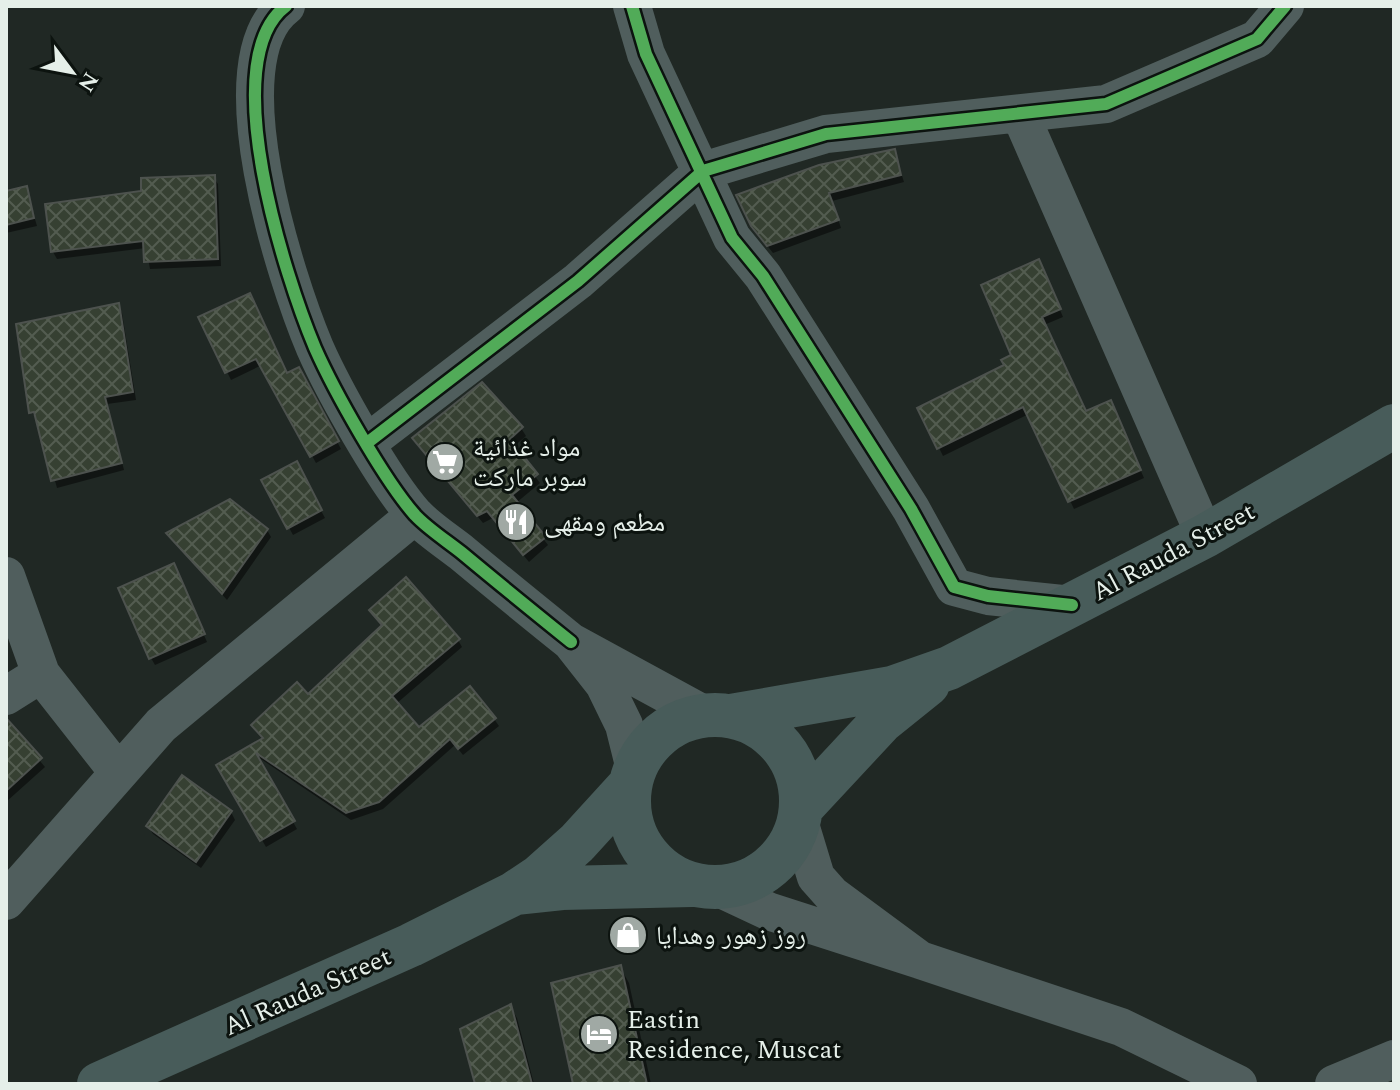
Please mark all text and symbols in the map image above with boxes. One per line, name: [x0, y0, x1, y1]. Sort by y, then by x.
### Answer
north arrow: [32, 32, 112, 112]
text: N: [69, 65, 106, 98]
place label: مواد غذائية سوبر ماركت: [473, 428, 587, 498]
supermarket icon: مواد غذائية سوبر ماركت: [424, 441, 466, 483]
street label: Al Rauda Street: [1085, 492, 1262, 612]
restaurant icon: مطعم ومقهى: [495, 501, 537, 543]
place label: مطعم ومقهى: [544, 503, 665, 543]
shop icon: روز زهور وهدايا: [607, 914, 649, 956]
place label: روز زهور وهدايا: [656, 916, 806, 956]
street label: Al Rauda Street: [217, 937, 398, 1047]
place label: Eastin Residence, Muscat: [627, 1000, 842, 1070]
hotel icon: Eastin Residence, Muscat: [578, 1013, 620, 1055]

